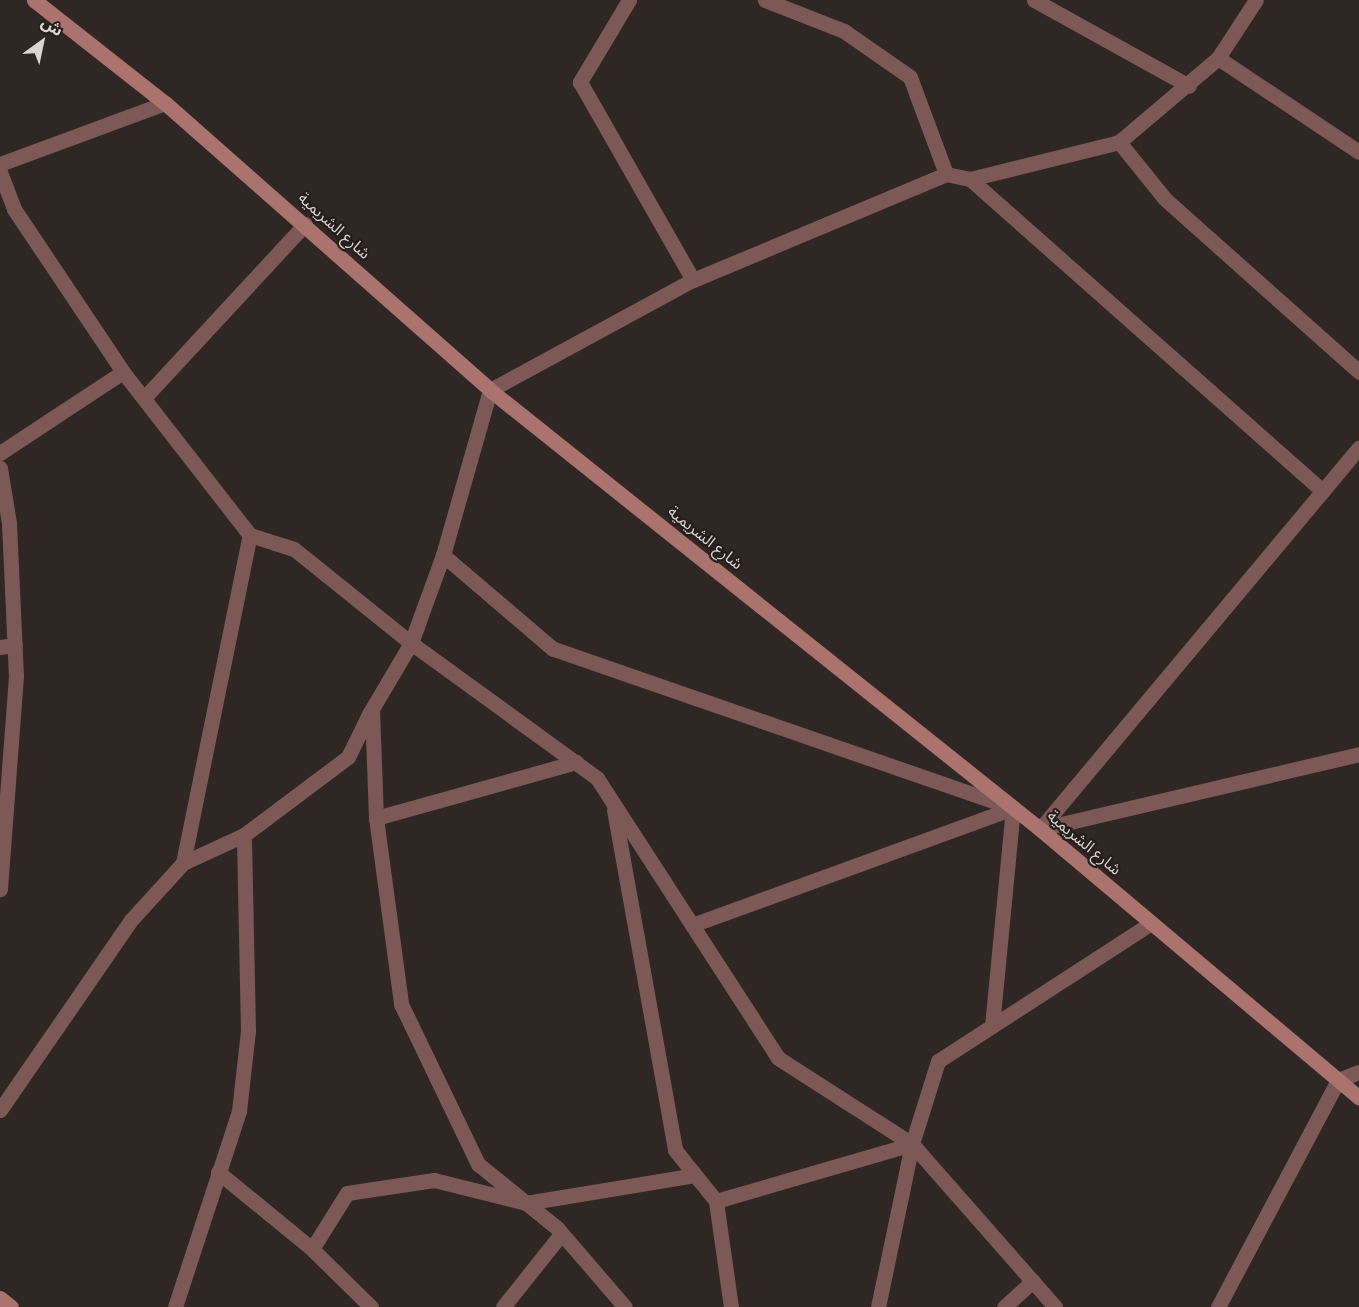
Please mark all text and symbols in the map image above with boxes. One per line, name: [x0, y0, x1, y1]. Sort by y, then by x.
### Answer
north arrow: [12, 12, 72, 72]
text: ش: [38, 13, 66, 40]
street label: شارع الشريمية: [294, 189, 374, 263]
street label: شارع الشريمية: [664, 502, 746, 574]
street label: شارع الشريمية: [1043, 807, 1125, 879]

